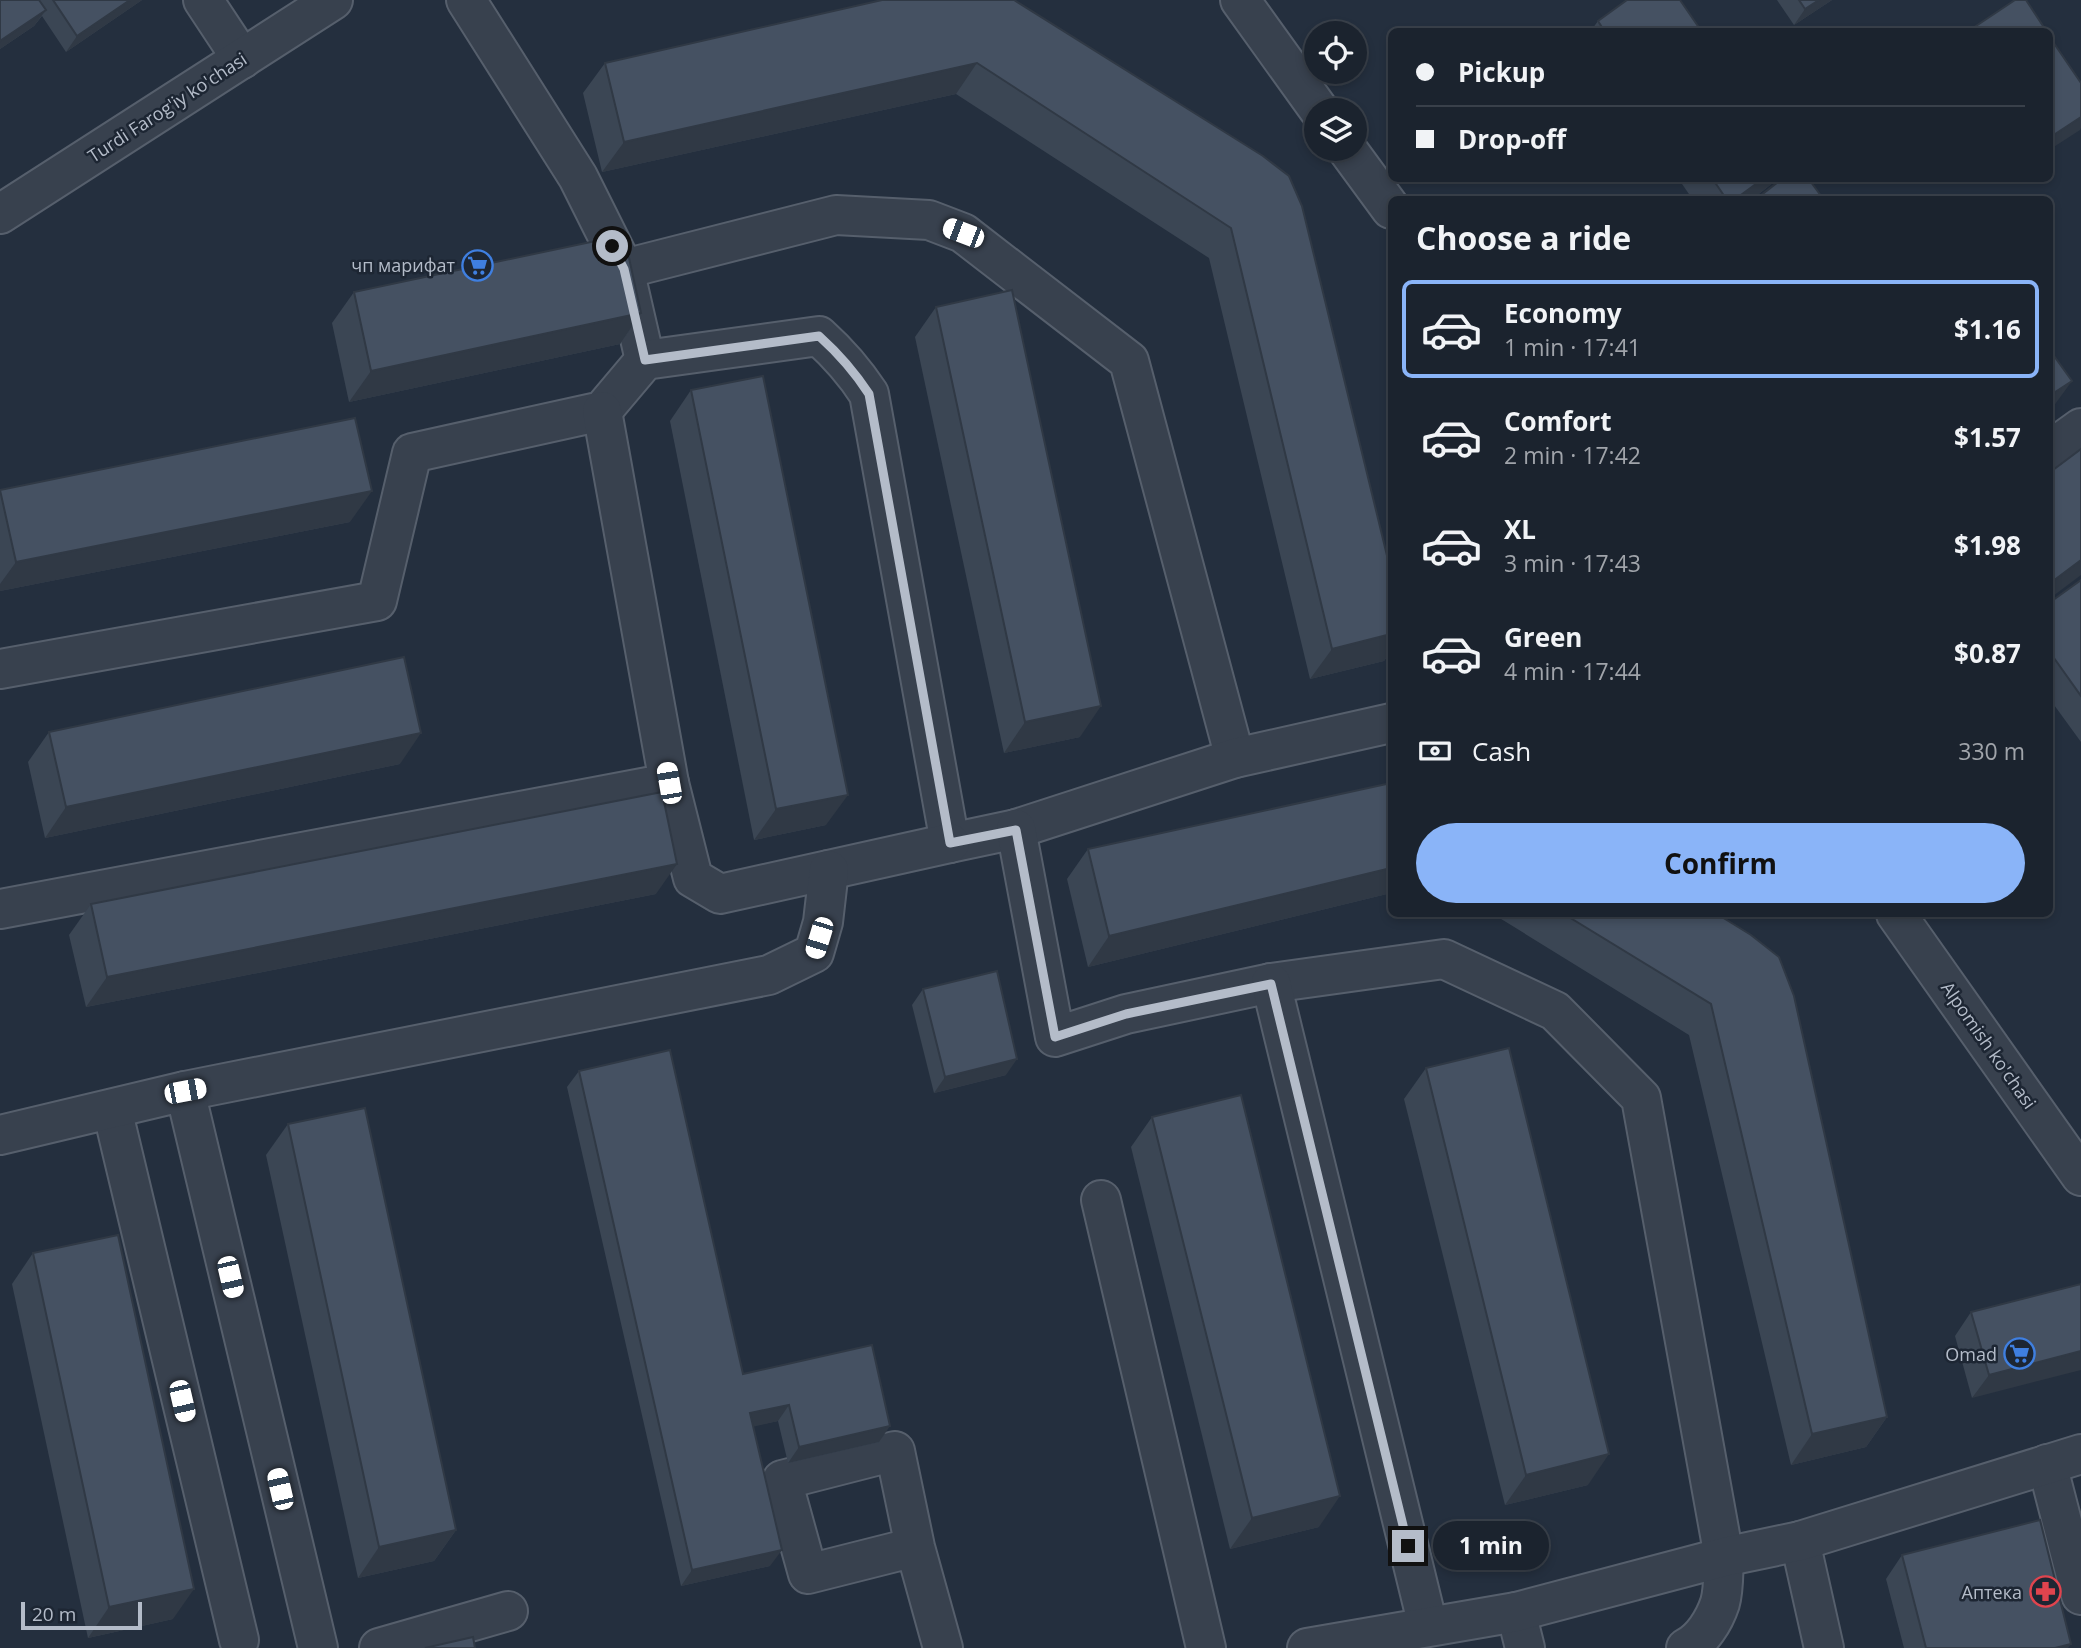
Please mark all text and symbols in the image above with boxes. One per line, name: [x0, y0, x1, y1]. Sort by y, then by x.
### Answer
map controls: [1304, 21, 1367, 161]
button: locate: [1304, 21, 1367, 84]
street label: Turdi Farog'iy ko'chasi: [83, 47, 251, 167]
text: Pickup: [1458, 54, 1545, 90]
button: layers: [1304, 98, 1367, 161]
text: Drop-off: [1458, 121, 1566, 157]
car: [940, 216, 987, 250]
text: Choose a ride: [1416, 216, 1631, 259]
route start: [596, 230, 628, 262]
supermarket icon: чп марифат: [461, 248, 495, 282]
place label: чп марифат: [351, 253, 456, 277]
text: Economy: [1504, 295, 1622, 331]
icon: car: [1420, 298, 1483, 361]
text: $1.16: [1954, 311, 2021, 347]
text: 1 min · 17:41: [1504, 331, 1641, 363]
text: Comfort: [1504, 403, 1611, 439]
icon: car: [1420, 406, 1483, 469]
text: $1.57: [1954, 419, 2021, 455]
text: 2 min · 17:42: [1504, 439, 1641, 471]
text: XL: [1504, 511, 1536, 547]
icon: car: [1420, 514, 1483, 577]
text: $1.98: [1954, 527, 2021, 563]
text: 3 min · 17:43: [1504, 547, 1641, 579]
text: Green: [1504, 619, 1582, 655]
icon: car: [1420, 622, 1483, 685]
text: $0.87: [1954, 635, 2021, 671]
text: 4 min · 17:44: [1504, 655, 1641, 687]
icon: cash: [1416, 732, 1454, 770]
text: Cash: [1472, 733, 1531, 769]
text: 330 m: [1958, 735, 2025, 767]
car: [656, 760, 683, 806]
button: Confirm: [1416, 823, 2025, 903]
car: [803, 915, 836, 961]
street label: Alpomish ko'chasi: [1936, 977, 2042, 1113]
car: [163, 1077, 208, 1105]
car: [216, 1254, 245, 1300]
supermarket icon: Omad: [2003, 1337, 2037, 1371]
place label: Omad: [1945, 1342, 1997, 1366]
car: [168, 1378, 197, 1424]
car: [266, 1466, 295, 1512]
callout: 1 min: [1432, 1522, 1548, 1570]
text: 1 min: [1459, 1529, 1523, 1561]
route end: [1392, 1530, 1424, 1562]
pharmacy icon: Аптека: [2028, 1575, 2062, 1609]
place label: Аптека: [1962, 1580, 2022, 1604]
scale bar: [21, 1599, 142, 1631]
text: 20 m: [32, 1601, 76, 1627]

